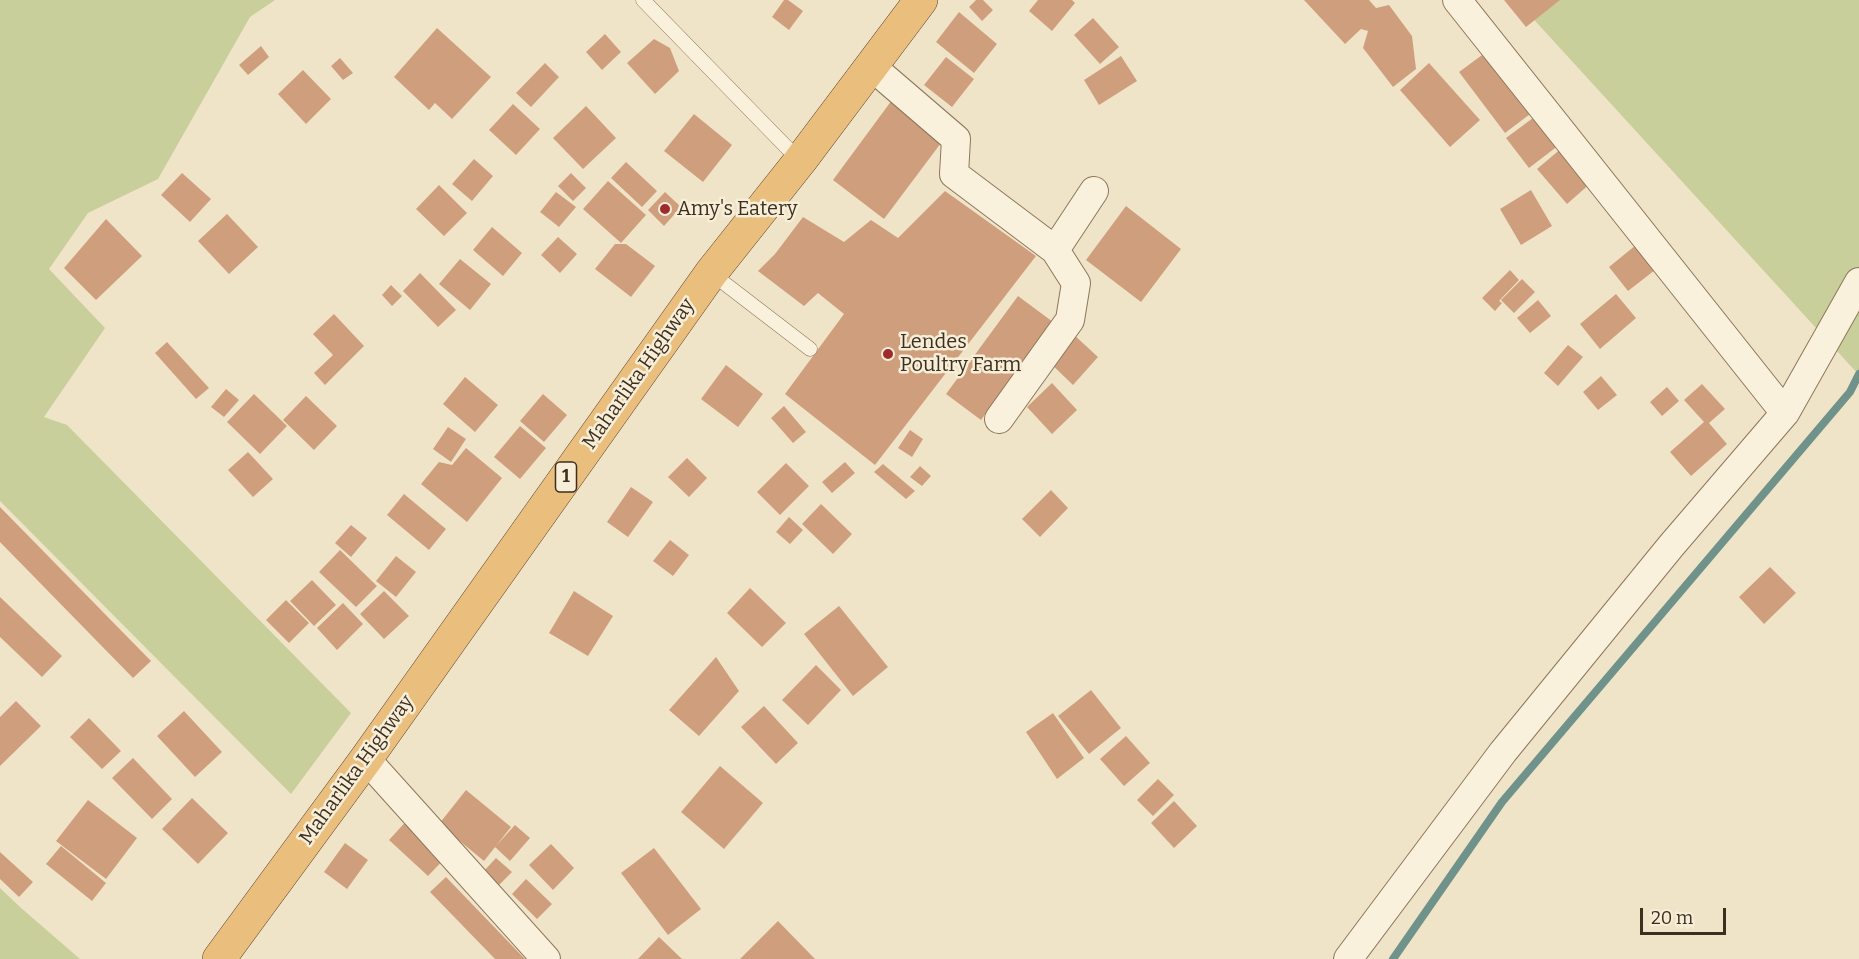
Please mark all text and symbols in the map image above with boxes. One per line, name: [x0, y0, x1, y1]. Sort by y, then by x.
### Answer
place label: Amy's Eatery: [677, 197, 798, 221]
marker: Amy's Eatery: [658, 202, 672, 216]
street label: Maharlika Highway: [578, 294, 700, 454]
place label: Lendes Poultry Farm: [900, 330, 1021, 377]
marker: Lendes Poultry Farm: [881, 347, 895, 361]
road number: 1: [556, 462, 576, 492]
street label: Maharlika Highway: [295, 691, 419, 849]
scale bar: [1643, 896, 1728, 934]
text: 20 m: [1651, 907, 1693, 929]

